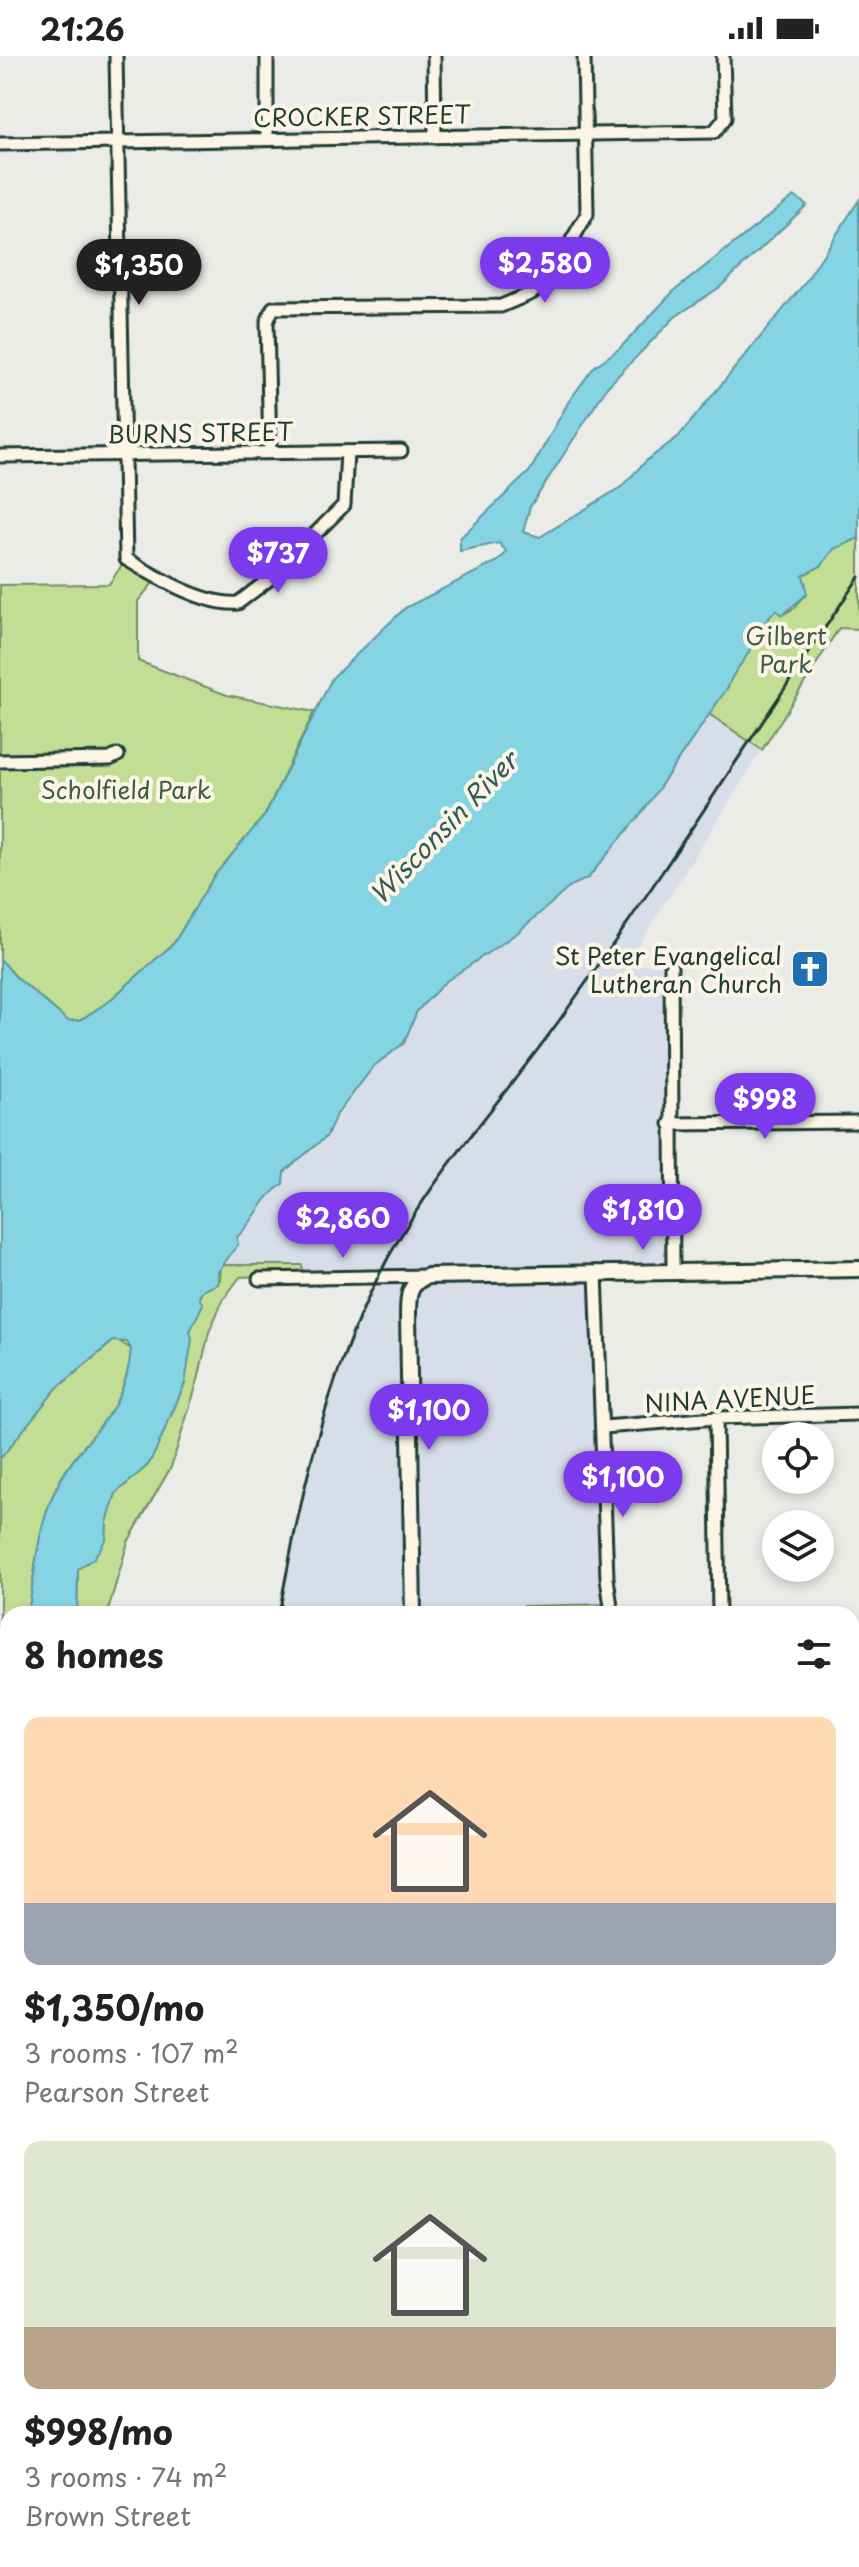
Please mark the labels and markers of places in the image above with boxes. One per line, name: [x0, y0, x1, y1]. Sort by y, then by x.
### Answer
pin: $2,580: [480, 237, 610, 305]
pin: $1,350: [74, 239, 204, 307]
pin: $737: [231, 527, 325, 595]
place label: St Peter Evangelical Lutheran Church: [555, 937, 782, 1001]
church icon: St Peter Evangelical Lutheran Church: [789, 948, 831, 990]
pin: $998: [718, 1073, 812, 1141]
pin: $1,810: [578, 1184, 708, 1252]
pin: $2,860: [278, 1192, 408, 1260]
pin: $1,100: [364, 1384, 494, 1452]
pin: $1,100: [558, 1451, 688, 1519]

